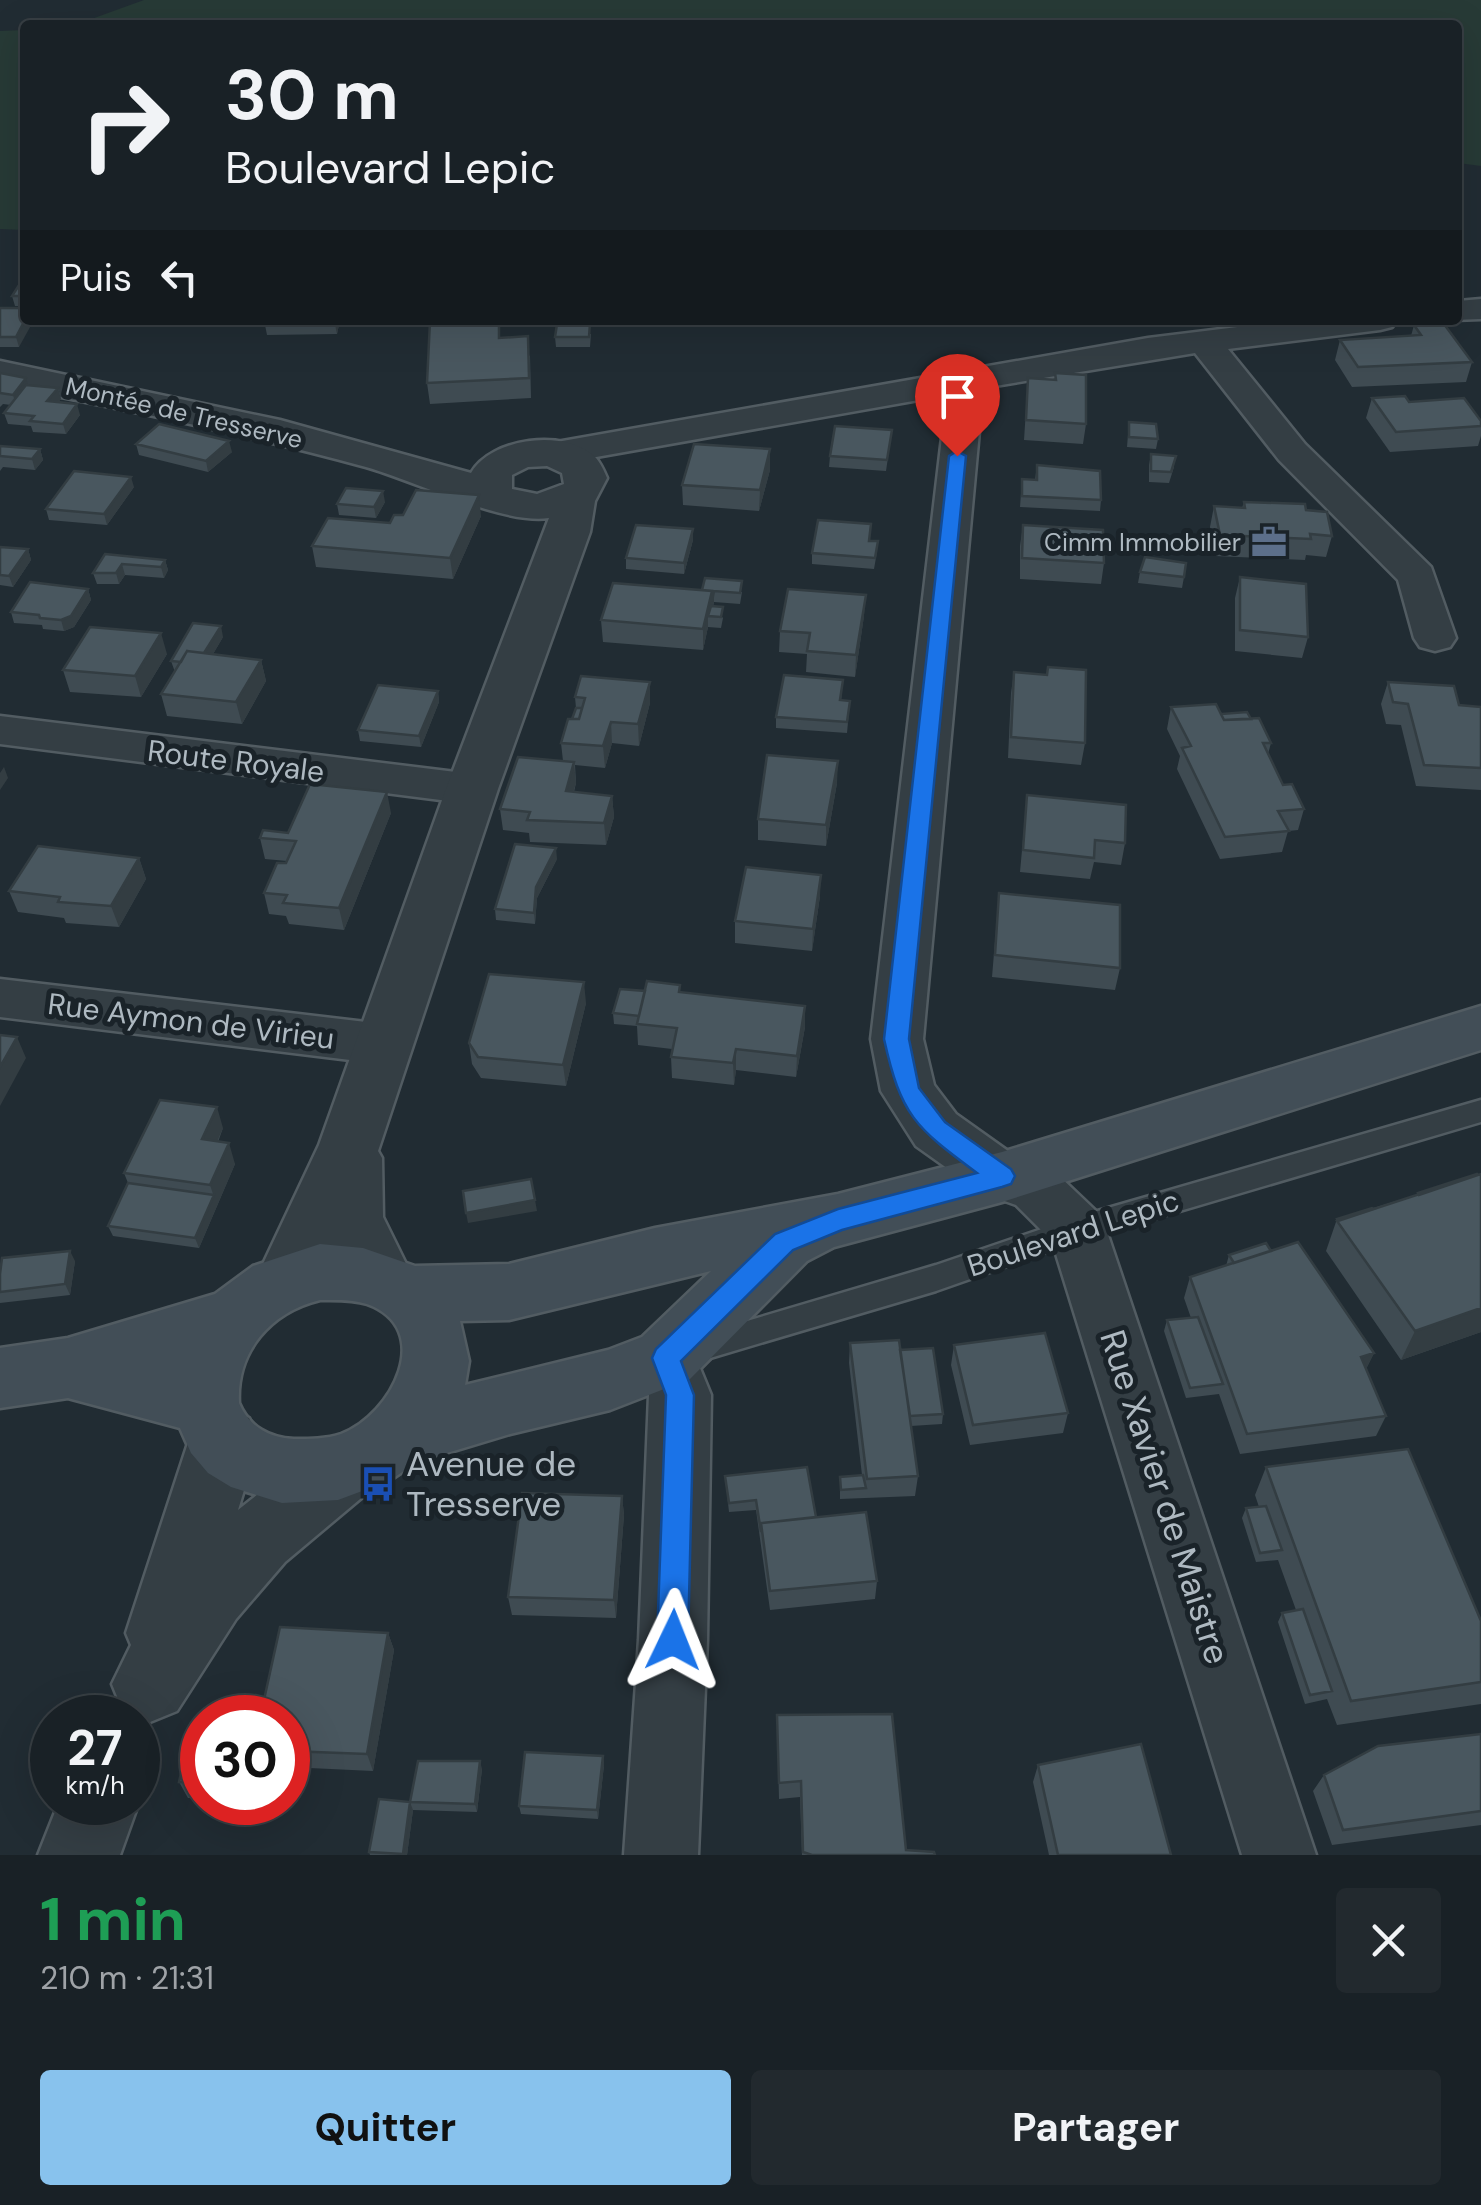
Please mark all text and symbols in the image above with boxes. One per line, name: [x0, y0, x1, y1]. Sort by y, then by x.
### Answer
text: 30 m: [225, 50, 399, 141]
icon: right: [60, 60, 190, 190]
text: Boulevard Lepic: [225, 138, 555, 197]
icon: left: [152, 250, 207, 305]
text: Puis: [60, 253, 132, 303]
pin: [915, 354, 1000, 457]
icon: arrive: [930, 369, 985, 424]
street label: Montée de Tresserve: [62, 370, 306, 456]
office icon: Cimm Immobilier: [1250, 523, 1288, 561]
place label: Cimm Immobilier: [1044, 526, 1241, 559]
street label: Route Royale: [145, 731, 327, 791]
street label: Rue Aymon de Virieu: [46, 984, 336, 1058]
street label: Boulevard Lepic: [962, 1180, 1184, 1286]
street label: Rue Xavier de Maistre: [1089, 1324, 1241, 1670]
place label: Avenue de Tresserve: [406, 1441, 576, 1527]
bus stop icon: Avenue de Tresserve: [359, 1465, 397, 1503]
position arrow: [621, 1588, 725, 1692]
speed limit sign: 30: [180, 1695, 310, 1825]
text: 27: [67, 1715, 123, 1781]
text: km/h: [65, 1769, 125, 1802]
text: 1 min: [40, 1880, 186, 1959]
button: close: [1336, 1888, 1441, 1993]
text: 210 m · 21:31: [40, 1957, 214, 1999]
button: Quitter: [40, 2070, 731, 2185]
button: Partager: [751, 2070, 1441, 2185]

